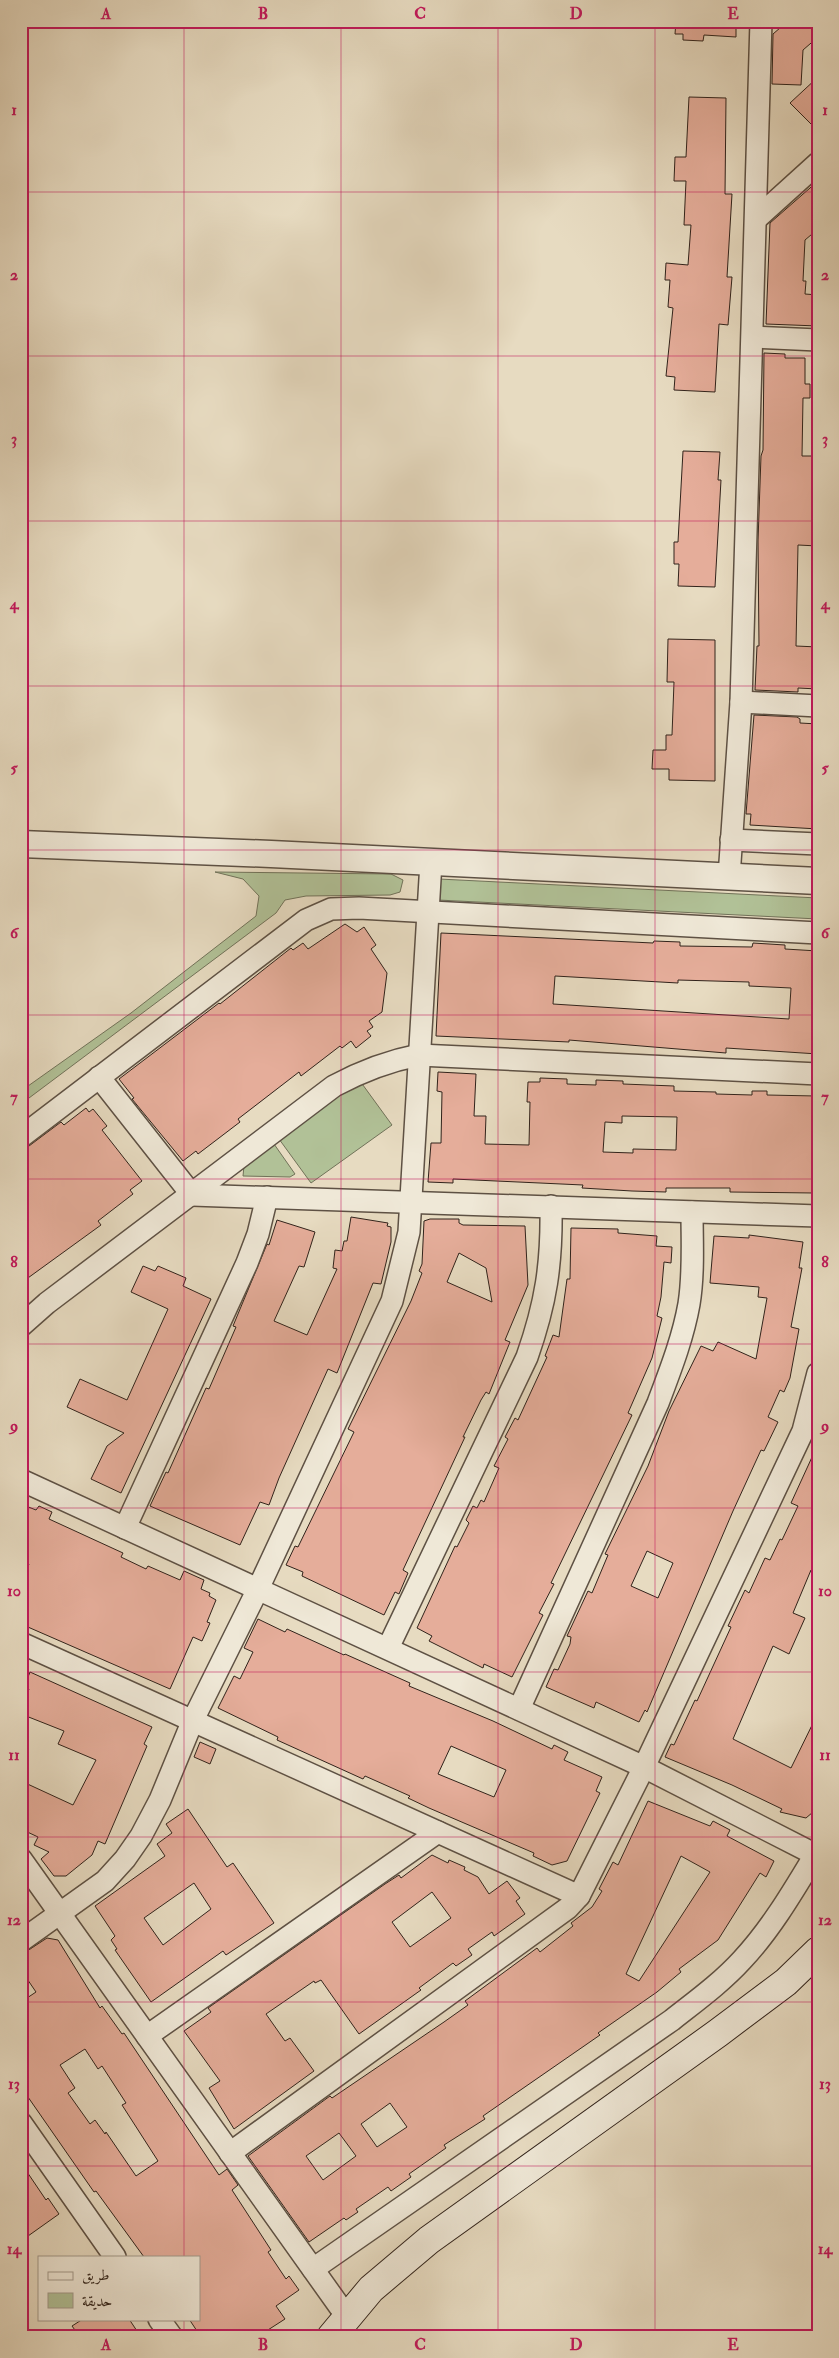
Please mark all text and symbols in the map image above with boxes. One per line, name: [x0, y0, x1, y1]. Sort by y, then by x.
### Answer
text: A: [100, 4, 112, 24]
text: B: [258, 4, 268, 24]
text: C: [414, 4, 426, 24]
text: D: [569, 4, 583, 24]
text: E: [727, 4, 739, 24]
text: 1: [11, 100, 17, 120]
text: 1: [822, 100, 828, 120]
text: 2: [10, 265, 18, 285]
text: 2: [821, 265, 829, 285]
text: 3: [11, 429, 17, 449]
text: 3: [822, 429, 828, 449]
text: 4: [9, 594, 20, 614]
text: 4: [820, 594, 831, 614]
text: 5: [10, 758, 18, 778]
text: 5: [821, 758, 829, 778]
text: 6: [10, 923, 20, 943]
text: 6: [821, 923, 831, 943]
text: 7: [10, 1087, 18, 1107]
text: 7: [821, 1087, 829, 1107]
text: 8: [10, 1252, 18, 1272]
text: 8: [821, 1252, 829, 1272]
text: 9: [8, 1416, 18, 1436]
text: 9: [819, 1416, 829, 1436]
text: 10: [7, 1581, 21, 1601]
text: 10: [818, 1581, 832, 1601]
text: 11: [8, 1745, 20, 1765]
text: 11: [819, 1745, 831, 1765]
text: 12: [7, 1910, 21, 1930]
text: 12: [818, 1910, 832, 1930]
text: 13: [8, 2074, 20, 2094]
text: 13: [819, 2074, 831, 2094]
text: 14: [7, 2239, 23, 2259]
text: 14: [818, 2239, 834, 2259]
legend: [38, 2256, 200, 2320]
text: طريق: [82, 2266, 109, 2285]
text: حديقة: [82, 2292, 112, 2311]
text: A: [100, 2335, 112, 2355]
text: B: [258, 2335, 268, 2355]
text: C: [414, 2335, 426, 2355]
text: D: [569, 2335, 583, 2355]
text: E: [727, 2335, 739, 2355]

